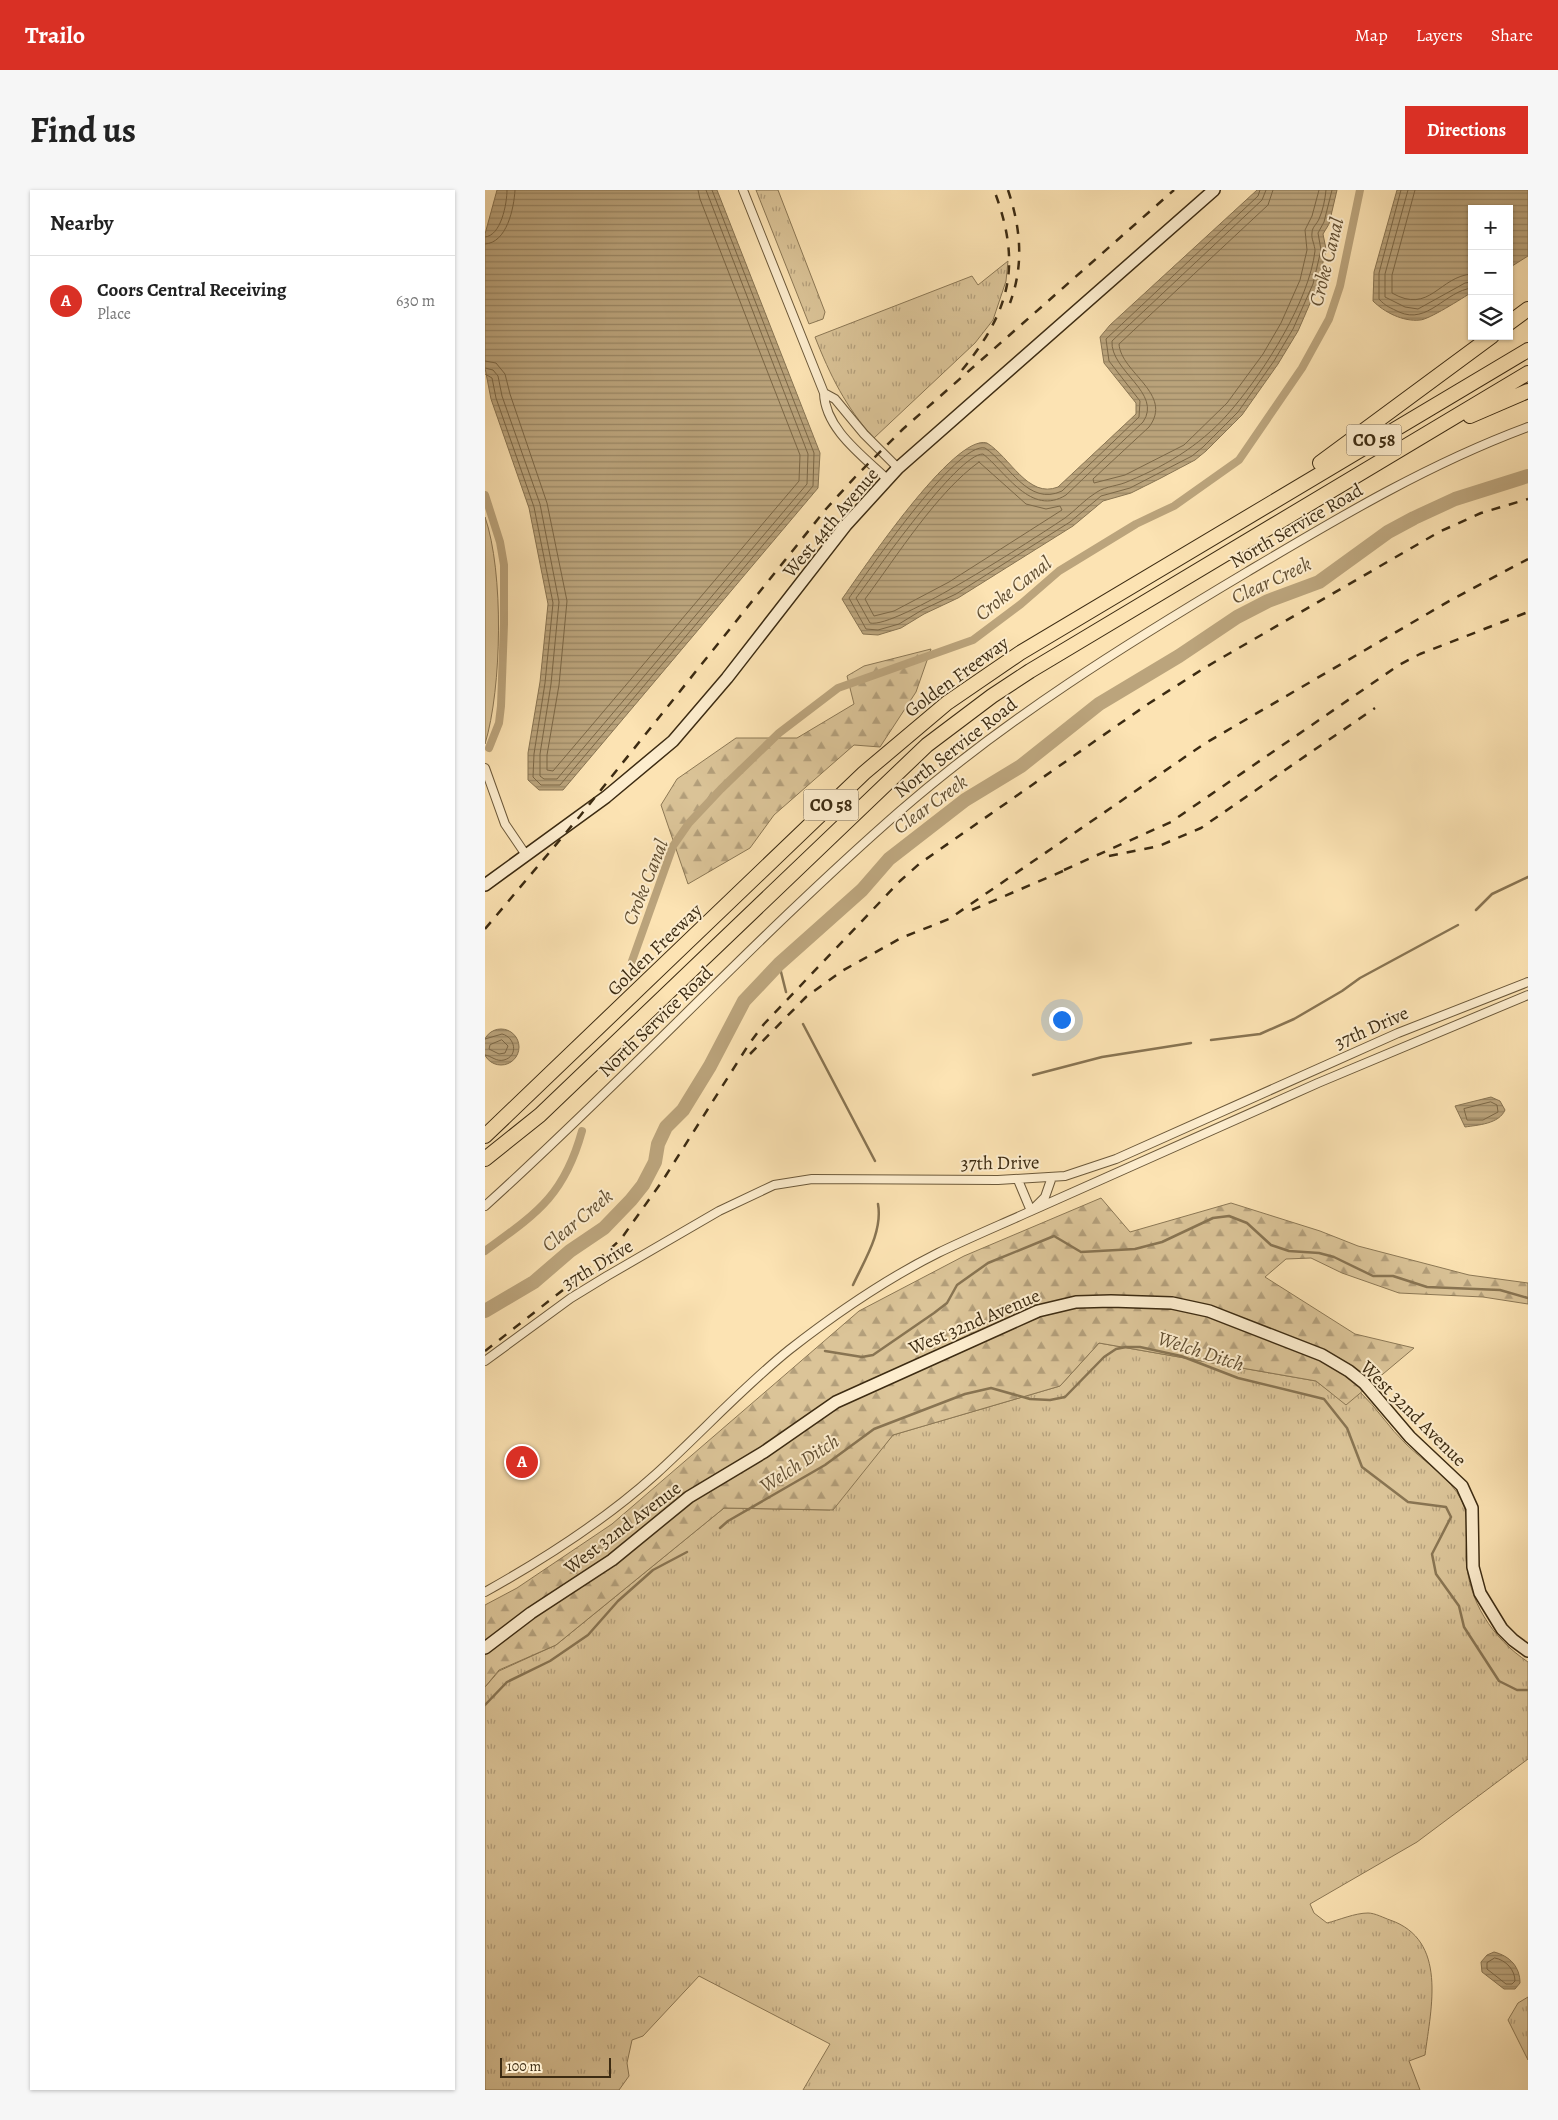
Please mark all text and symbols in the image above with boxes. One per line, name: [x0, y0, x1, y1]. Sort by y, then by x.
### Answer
text: Trailo: [25, 19, 85, 51]
text: Map: [1355, 23, 1388, 47]
text: Layers: [1416, 23, 1463, 47]
text: Share: [1491, 23, 1533, 47]
text: Find us: [30, 106, 136, 154]
button: Directions: [1405, 106, 1528, 154]
map controls: [1468, 205, 1513, 340]
button: +: [1468, 205, 1513, 250]
text: Nearby: [50, 209, 113, 237]
water label: Croke Canal: [1302, 215, 1351, 309]
button: −: [1468, 250, 1513, 295]
text: Coors Central Receiving: [97, 277, 287, 303]
text: A: [61, 290, 71, 312]
text: 630 m: [396, 290, 435, 312]
button: layers: [1468, 295, 1513, 340]
text: Place: [97, 303, 131, 325]
road number: CO 58: [1347, 424, 1401, 456]
street label: West 44th Avenue: [776, 462, 885, 584]
street label: North Service Road: [1225, 477, 1368, 574]
water label: Croke Canal: [969, 550, 1057, 627]
water label: Clear Creek: [1227, 550, 1316, 611]
street label: Golden Freeway: [899, 630, 1014, 723]
street label: North Service Road: [889, 691, 1023, 804]
water label: Clear Creek: [888, 768, 973, 840]
road number: CO 58: [803, 790, 859, 820]
water label: Croke Canal: [616, 835, 675, 929]
street label: Golden Freeway: [601, 897, 708, 1002]
street label: North Service Road: [593, 960, 719, 1083]
street label: 37th Drive: [1330, 1000, 1413, 1056]
your location: [1049, 1007, 1075, 1033]
street label: 37th Drive: [960, 1149, 1040, 1177]
water label: Clear Creek: [536, 1183, 619, 1258]
street label: 37th Drive: [557, 1233, 638, 1296]
street label: West 32nd Avenue: [904, 1283, 1044, 1362]
water label: Welch Ditch: [1154, 1325, 1248, 1378]
street label: West 32nd Avenue: [1354, 1354, 1472, 1473]
water label: Welch Ditch: [754, 1428, 844, 1499]
pin: A: [506, 1443, 538, 1481]
street label: West 32nd Avenue: [558, 1475, 686, 1581]
scale bar: [500, 2055, 611, 2078]
text: 100 m: [507, 2057, 541, 2076]

